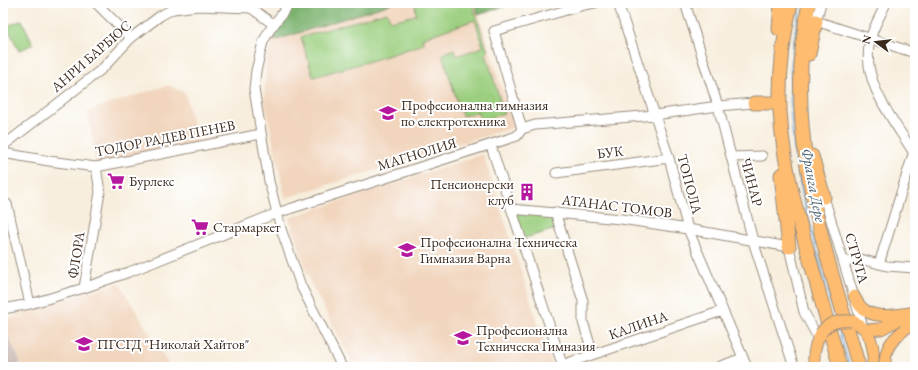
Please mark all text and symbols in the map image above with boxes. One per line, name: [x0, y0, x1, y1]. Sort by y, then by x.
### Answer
street label: АНРИ БАРБЮС: [46, 16, 135, 96]
north arrow: [856, 22, 896, 62]
text: N: [858, 33, 874, 46]
place label: Професионална гимназия по електротехника: [401, 96, 548, 130]
school or university icon: Професионална гимназия по електротехника: [378, 103, 398, 123]
street label: ТОДОР РАДЕВ ПЕНЕВ: [93, 116, 237, 160]
street label: МАГНОЛИЯ: [375, 133, 459, 175]
street label: БУК: [596, 141, 625, 163]
water label: Франга Дере: [798, 147, 831, 224]
street label: ТОПОЛА: [673, 152, 707, 216]
street label: ЧИНАР: [737, 156, 767, 208]
supermarket icon: Бурлекс: [106, 171, 126, 191]
place label: Бурлекс: [129, 172, 175, 190]
place label: Пенсионерски клуб: [430, 175, 515, 209]
building icon: Пенсионерски клуб: [517, 182, 537, 202]
street label: АТАНАС ТОМОВ: [560, 190, 673, 222]
supermarket icon: Стармаркет: [190, 217, 210, 237]
place label: Стармаркет: [213, 218, 281, 236]
street label: ФЛОРА: [63, 230, 89, 280]
street label: СТРУГА: [841, 231, 873, 286]
place label: Професионална Техническа Гимназия Варна: [420, 233, 578, 267]
school or university icon: Професионална Техническа Гимназия Варна: [397, 240, 417, 260]
street label: КАЛИНА: [606, 306, 670, 343]
place label: Професионална Техническа Гимназия: [476, 321, 596, 355]
school or university icon: Професионална Техническа Гимназия: [453, 328, 473, 348]
school or university icon: ПГСГД "Николай Хайтов": [74, 334, 94, 354]
place label: ПГСГД "Николай Хайтов": [97, 335, 249, 353]

